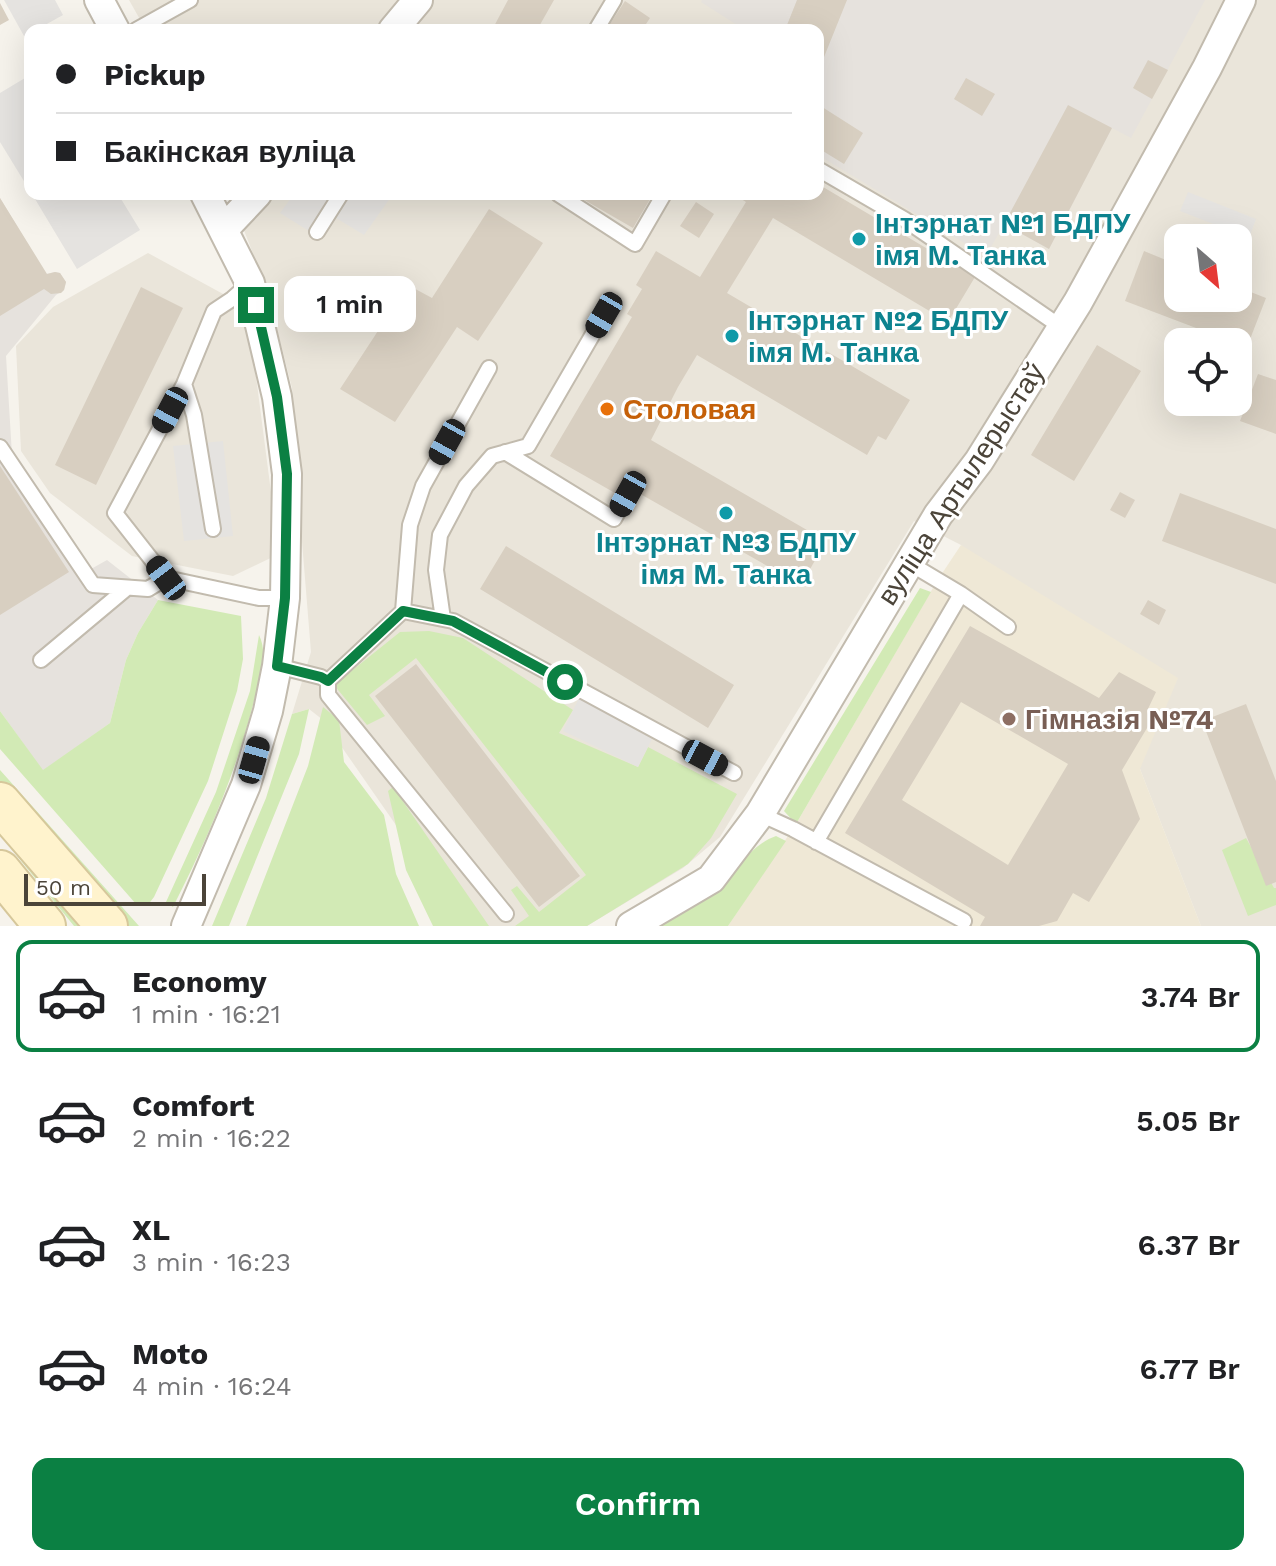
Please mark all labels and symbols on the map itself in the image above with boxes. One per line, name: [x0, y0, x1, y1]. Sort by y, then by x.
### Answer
place label: Інтэрнат №1 БДПУ імя М. Танка: [875, 207, 1131, 272]
north arrow: [1164, 224, 1252, 312]
marker: Інтэрнат №1 БДПУ імя М. Танка: [850, 230, 868, 248]
callout: 1 min: [284, 277, 416, 333]
route end: [238, 287, 274, 323]
car: [582, 288, 626, 342]
place label: Інтэрнат №2 БДПУ імя М. Танка: [748, 304, 1009, 369]
marker: Інтэрнат №2 БДПУ імя М. Танка: [723, 327, 741, 345]
street label: вуліца Артылерыстаў: [870, 357, 1052, 611]
car: [148, 383, 192, 437]
place label: Столовая: [623, 393, 756, 426]
marker: Столовая: [598, 400, 616, 418]
car: [425, 415, 469, 469]
car: [606, 467, 650, 521]
marker: Інтэрнат №3 БДПУ імя М. Танка: [717, 504, 735, 522]
place label: Інтэрнат №3 БДПУ імя М. Танка: [596, 526, 857, 591]
car: [142, 552, 190, 604]
route start: [547, 664, 583, 700]
place label: Гімназія №74: [1025, 703, 1214, 736]
marker: Гімназія №74: [1000, 710, 1018, 728]
car: [236, 734, 272, 786]
car: [678, 736, 732, 780]
scale bar: [24, 870, 206, 906]

